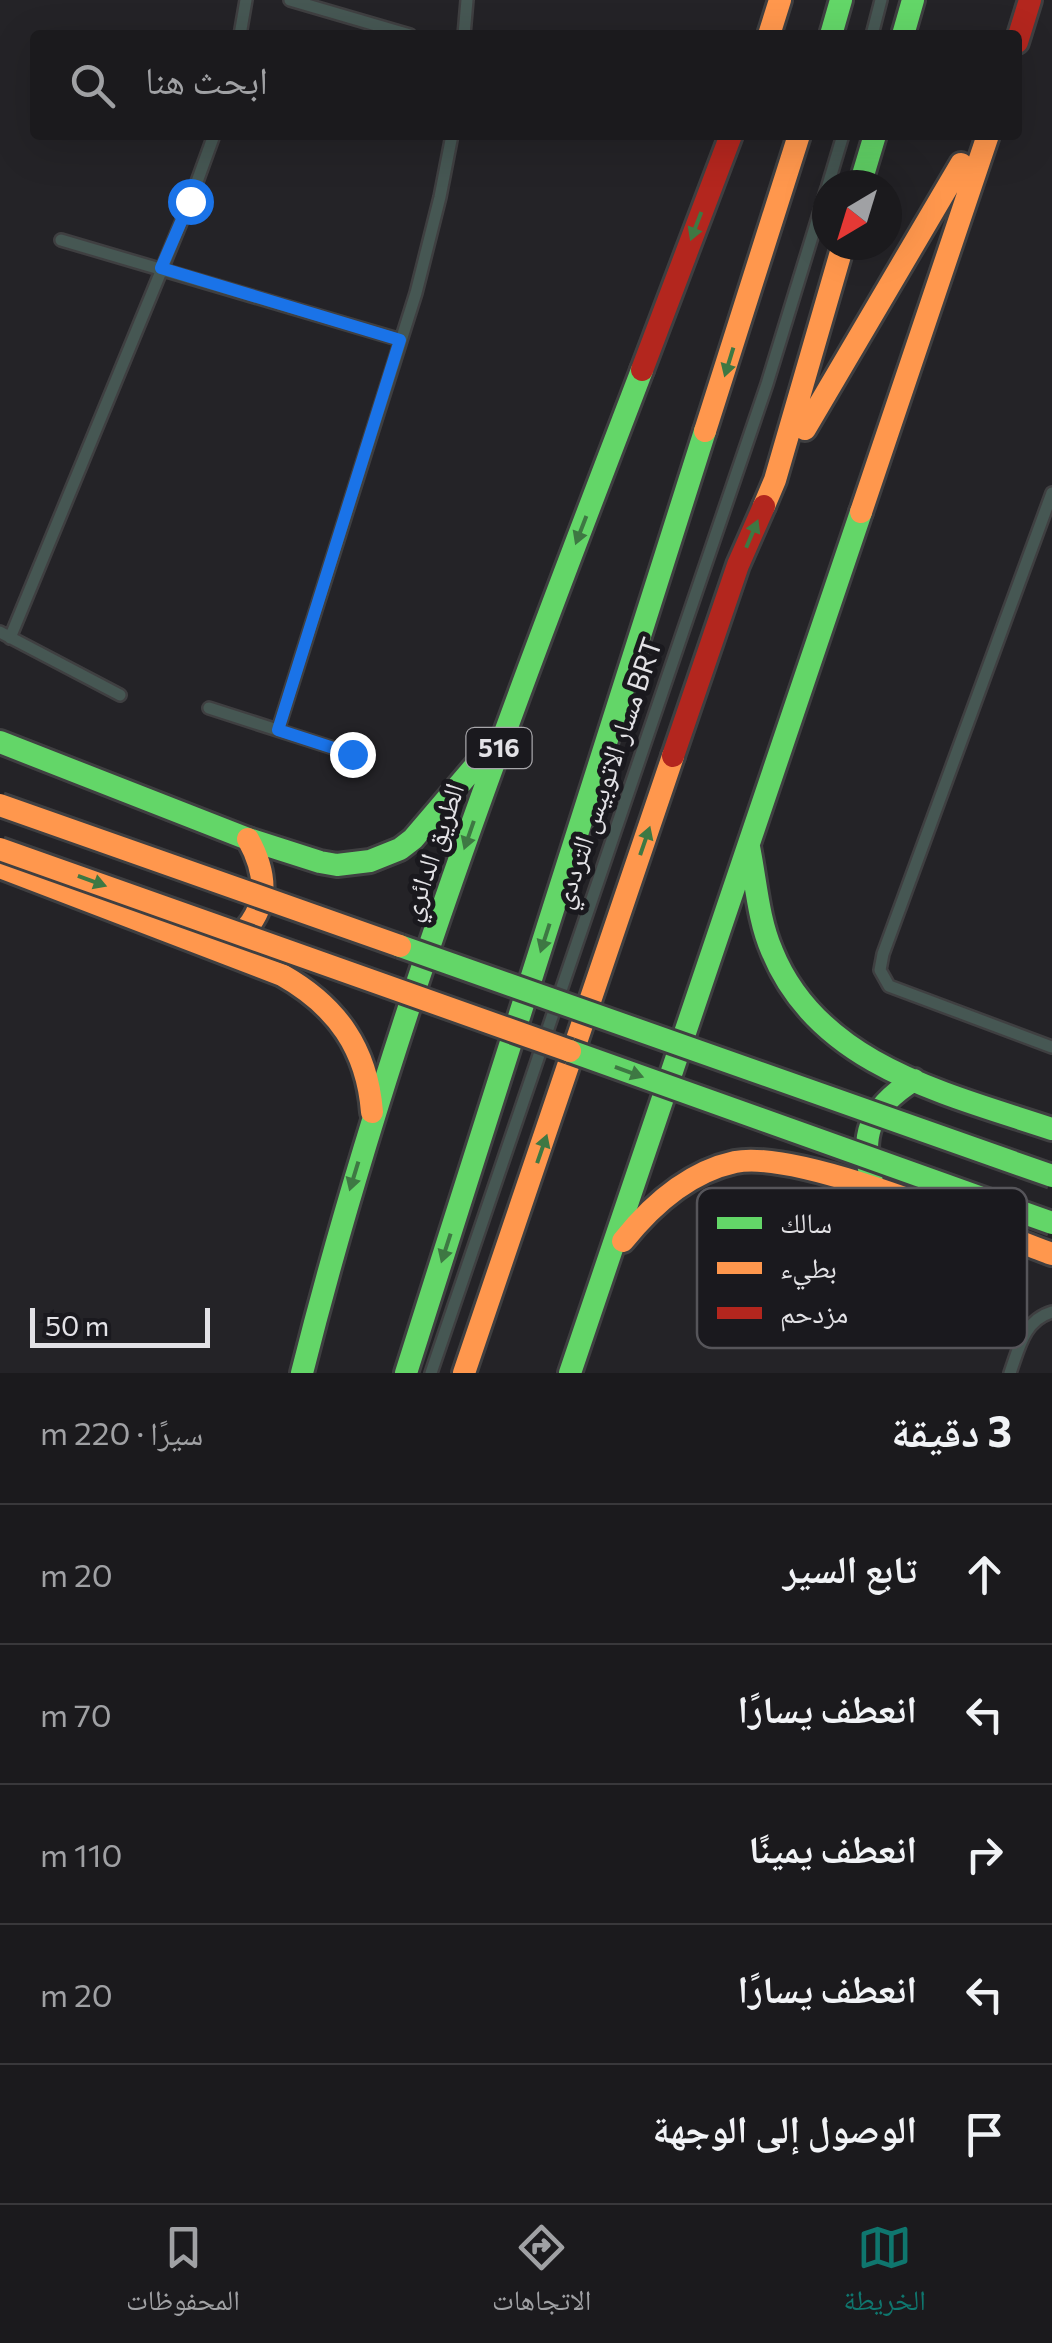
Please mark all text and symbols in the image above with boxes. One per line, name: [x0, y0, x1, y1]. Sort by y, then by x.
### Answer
search box: [30, 30, 1022, 140]
text: ابحث هنا: [145, 55, 268, 102]
icon: search: [65, 58, 120, 113]
north arrow: [812, 170, 902, 260]
route start: [168, 179, 214, 225]
one-way arrow: [688, 212, 703, 242]
one-way arrow: [720, 347, 735, 377]
one-way arrow: [573, 516, 589, 546]
one-way arrow: [744, 519, 760, 549]
street label: مسار الاتوبيس الترددي BRT: [544, 633, 675, 915]
road number: 516: [466, 728, 532, 768]
route end: [330, 732, 376, 778]
street label: الطريق الدائري: [392, 778, 477, 927]
one-way arrow: [461, 821, 476, 851]
one-way arrow: [639, 825, 654, 855]
one-way arrow: [77, 874, 107, 889]
one-way arrow: [537, 924, 552, 954]
one-way arrow: [614, 1066, 644, 1081]
one-way arrow: [535, 1133, 550, 1163]
one-way arrow: [346, 1161, 361, 1192]
legend: [697, 1188, 1027, 1348]
text: سالك: [780, 1205, 832, 1239]
one-way arrow: [438, 1233, 453, 1263]
text: بطيء: [780, 1250, 837, 1291]
text: مزدحم: [780, 1295, 848, 1332]
scale bar: [30, 1303, 210, 1348]
text: 50 m: [45, 1308, 109, 1342]
text: 3 دقيقة: [891, 1404, 1012, 1456]
text: سيرًا · 220 m: [40, 1412, 203, 1452]
text: تابع السير: [783, 1544, 917, 1591]
icon: ahead: [957, 1547, 1012, 1602]
text: 20 m: [40, 1554, 113, 1594]
text: انعطف يسارًا: [737, 1684, 917, 1731]
icon: left: [957, 1687, 1012, 1742]
text: 70 m: [40, 1694, 112, 1734]
text: انعطف يمينًا: [749, 1824, 917, 1871]
icon: right: [957, 1827, 1012, 1882]
text: 110 m: [40, 1834, 122, 1874]
text: انعطف يسارًا: [737, 1964, 917, 2011]
icon: left: [957, 1967, 1012, 2022]
text: 20 m: [40, 1974, 113, 2014]
text: الوصول إلى الوجهة: [653, 2104, 917, 2151]
icon: arrive: [957, 2107, 1012, 2162]
tab: المحفوظات: [126, 2220, 240, 2328]
tab: الاتجاهات: [492, 2220, 591, 2328]
tab: الخريطة: [844, 2220, 926, 2328]

